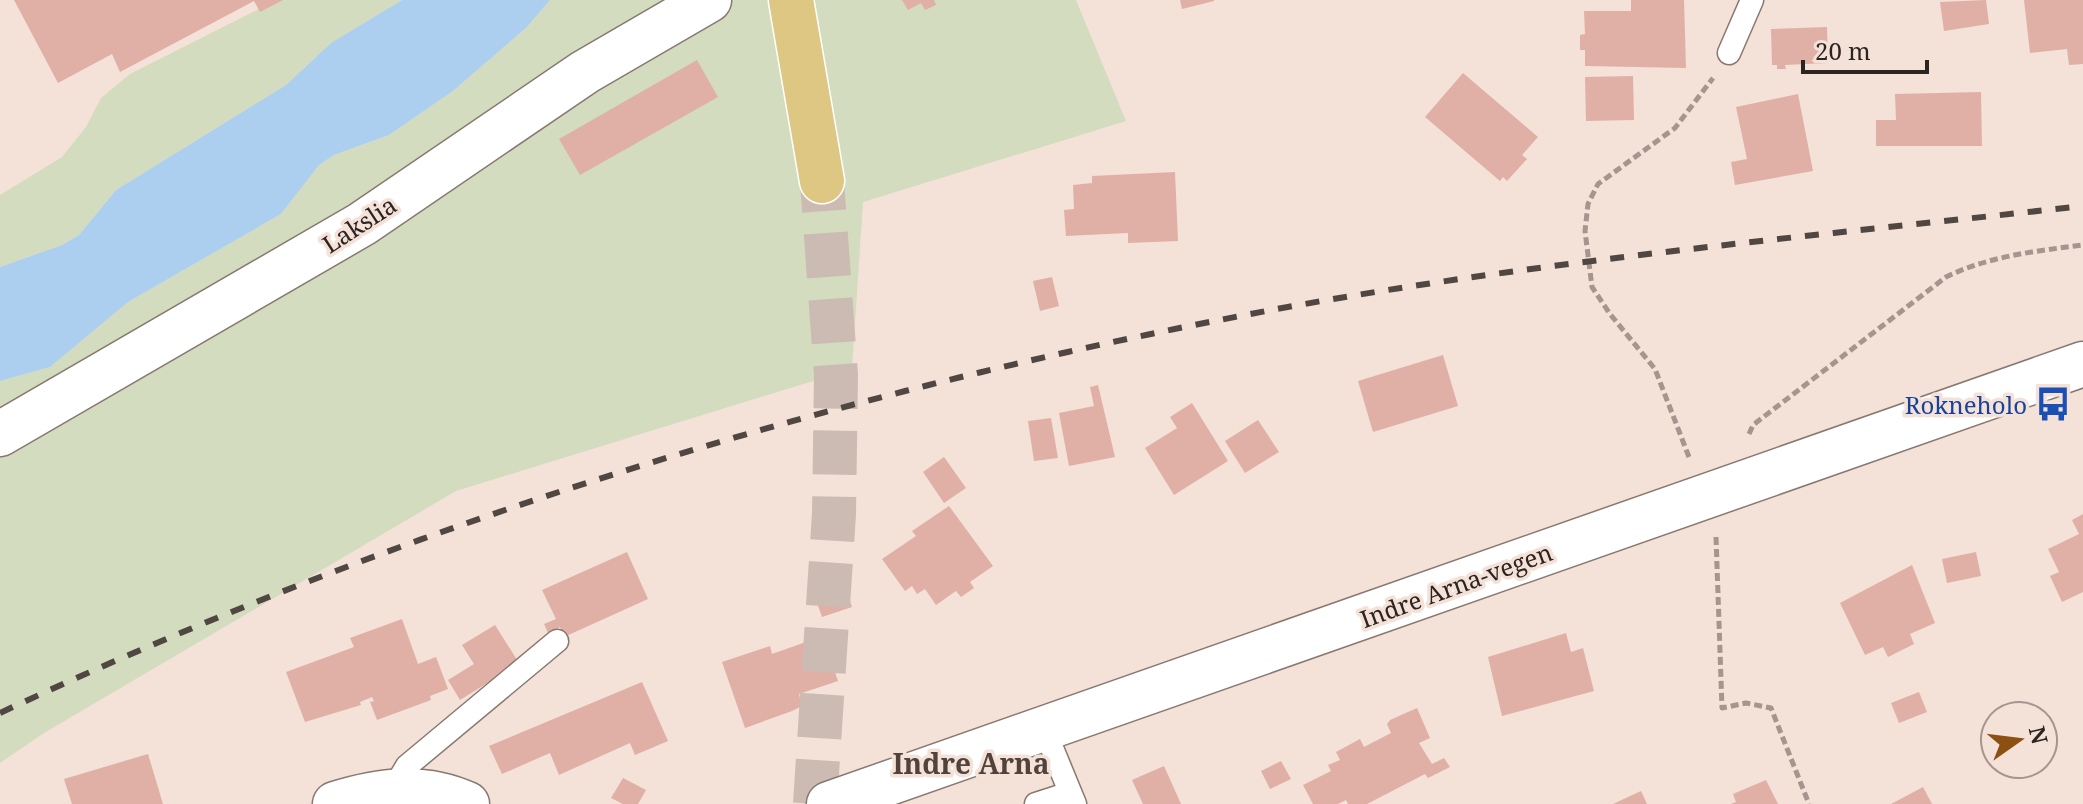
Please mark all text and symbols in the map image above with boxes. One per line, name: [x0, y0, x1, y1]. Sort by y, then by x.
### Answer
scale bar: [1803, 24, 1927, 74]
text: 20 m: [1815, 34, 1871, 67]
street label: Lakslia: [316, 188, 402, 260]
bus stop icon: Rokneholo: [2034, 385, 2072, 423]
place label: Rokneholo: [1905, 388, 2027, 421]
street label: Indre Arna-vegen: [1355, 535, 1557, 635]
north arrow: [1979, 700, 2059, 780]
text: N: [2023, 723, 2056, 747]
district label: Indre Arna: [892, 744, 1050, 782]

